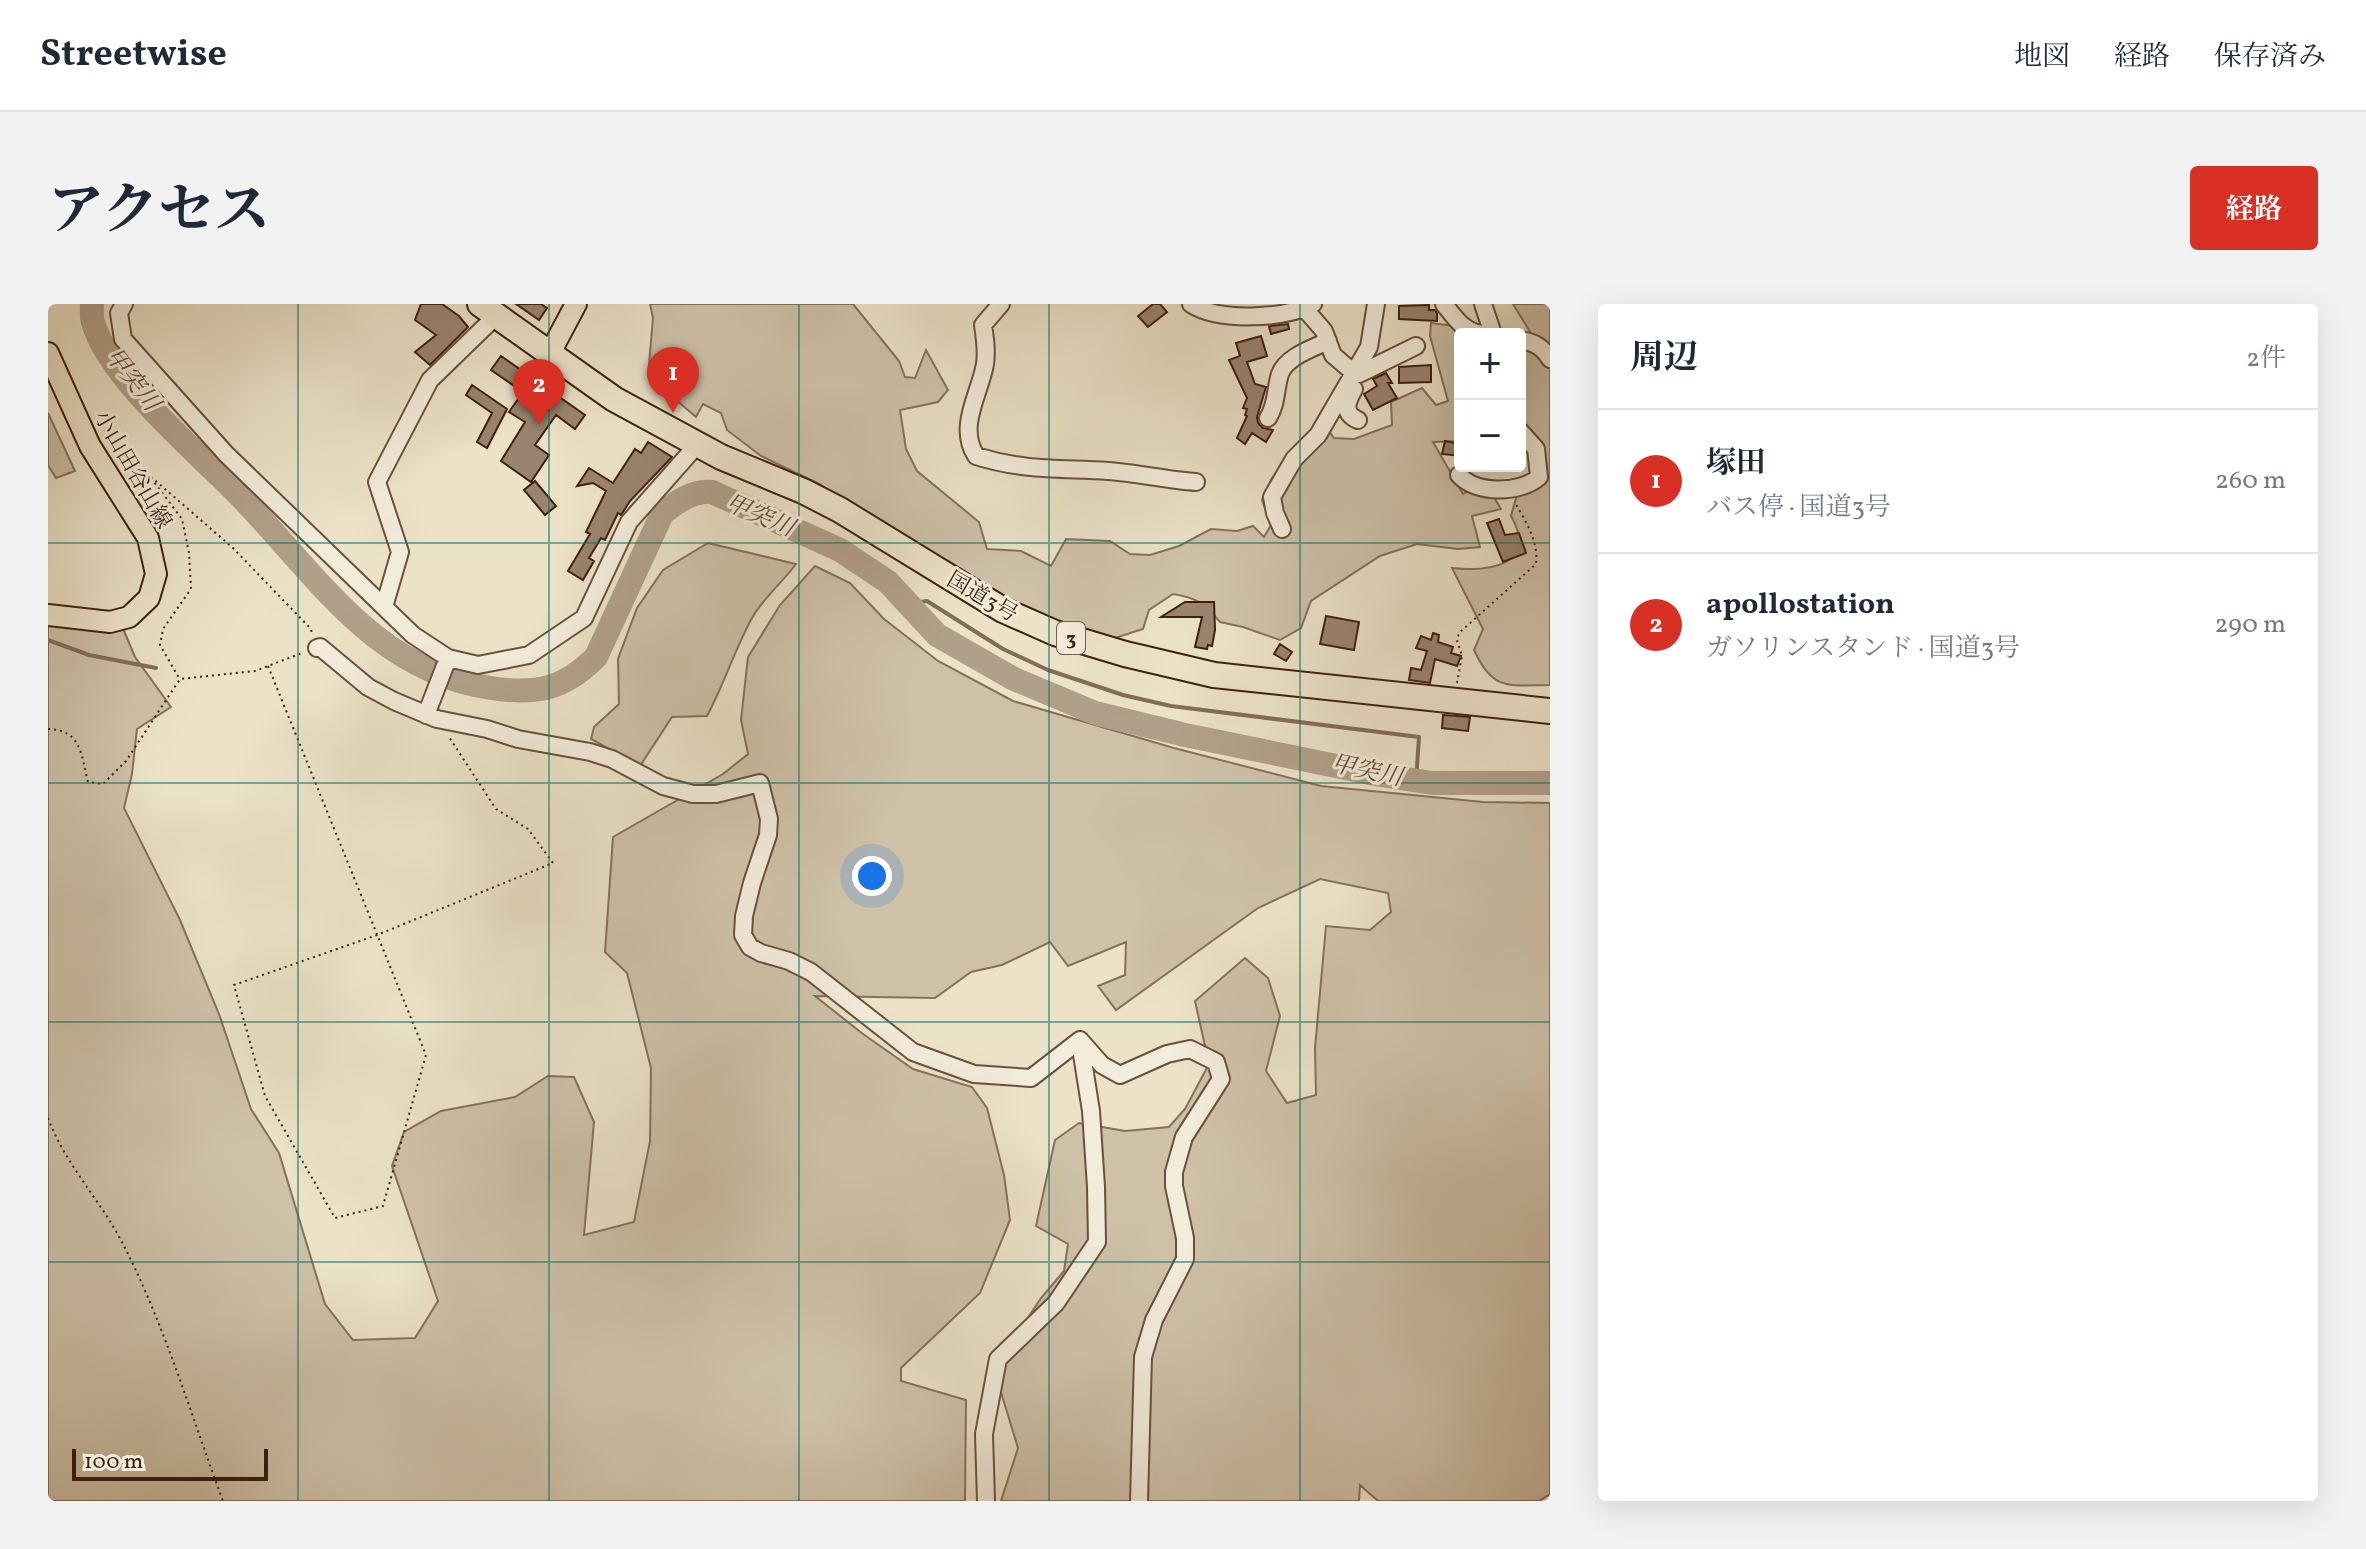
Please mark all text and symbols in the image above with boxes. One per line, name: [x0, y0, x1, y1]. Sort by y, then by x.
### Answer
text: Streetwise: [40, 29, 227, 82]
text: 地図: [2014, 38, 2070, 77]
text: 経路: [2114, 38, 2170, 77]
text: 保存済み: [2214, 38, 2326, 77]
button: 経路: [2190, 166, 2318, 250]
text: アクセス: [48, 175, 270, 253]
map controls: [1454, 328, 1526, 472]
button: +: [1454, 328, 1526, 400]
text: 周辺: [1630, 336, 1698, 383]
water label: 甲突川: [96, 341, 169, 421]
text: 2件: [2246, 341, 2286, 377]
pin: 1: [647, 347, 699, 413]
pin: 2: [513, 359, 565, 425]
button: −: [1454, 400, 1526, 472]
street label: 小山田谷山線: [85, 405, 178, 535]
text: 塚田: [1706, 443, 1766, 485]
text: 1: [1651, 463, 1661, 499]
text: 260 m: [2215, 463, 2286, 499]
water label: 甲突川: [719, 487, 802, 548]
text: バス停 · 国道3号: [1706, 490, 1891, 526]
street label: 国道3号: [941, 565, 1023, 631]
text: apollostation: [1706, 584, 1895, 626]
text: 2: [1649, 607, 1663, 643]
text: 290 m: [2214, 607, 2286, 643]
road number: 3: [1057, 622, 1085, 654]
text: ガソリンスタンド · 国道3号: [1706, 631, 2020, 667]
water label: 甲突川: [1328, 748, 1408, 797]
your location: [852, 856, 892, 896]
scale bar: [72, 1445, 268, 1481]
text: 100 m: [84, 1447, 143, 1478]

